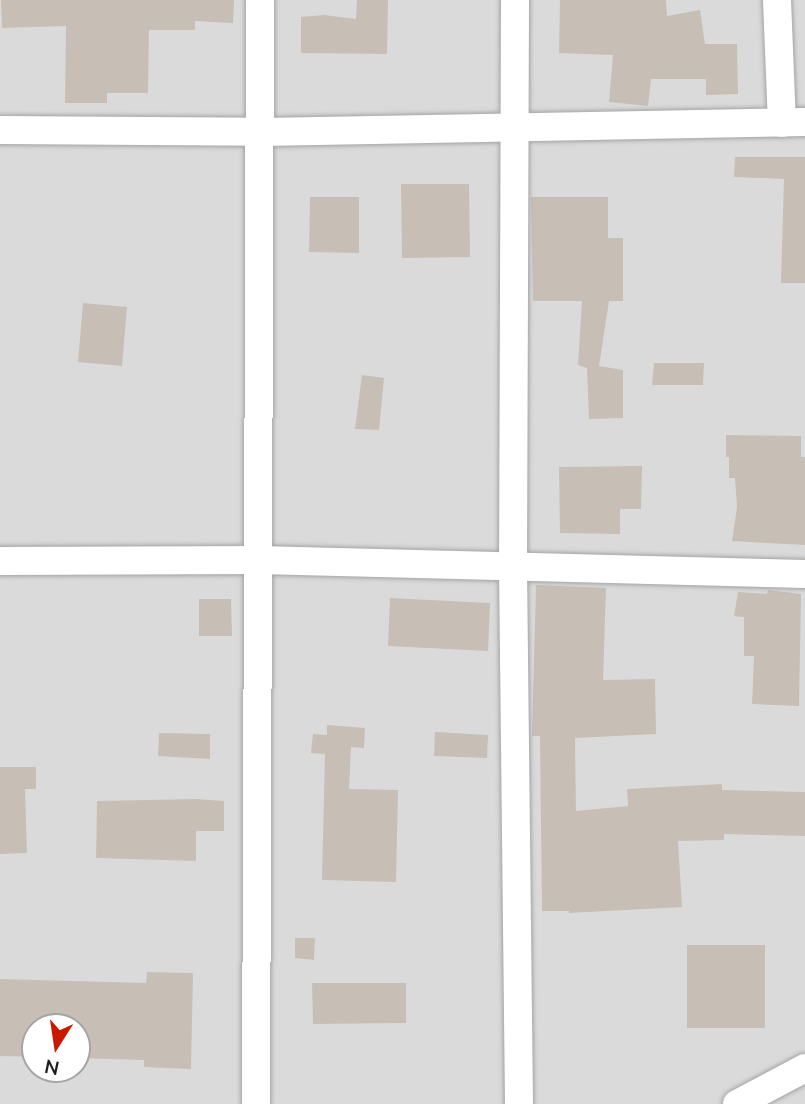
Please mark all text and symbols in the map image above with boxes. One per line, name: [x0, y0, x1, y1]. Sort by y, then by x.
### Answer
north arrow: [21, 1013, 91, 1083]
text: N: [42, 1052, 62, 1081]

